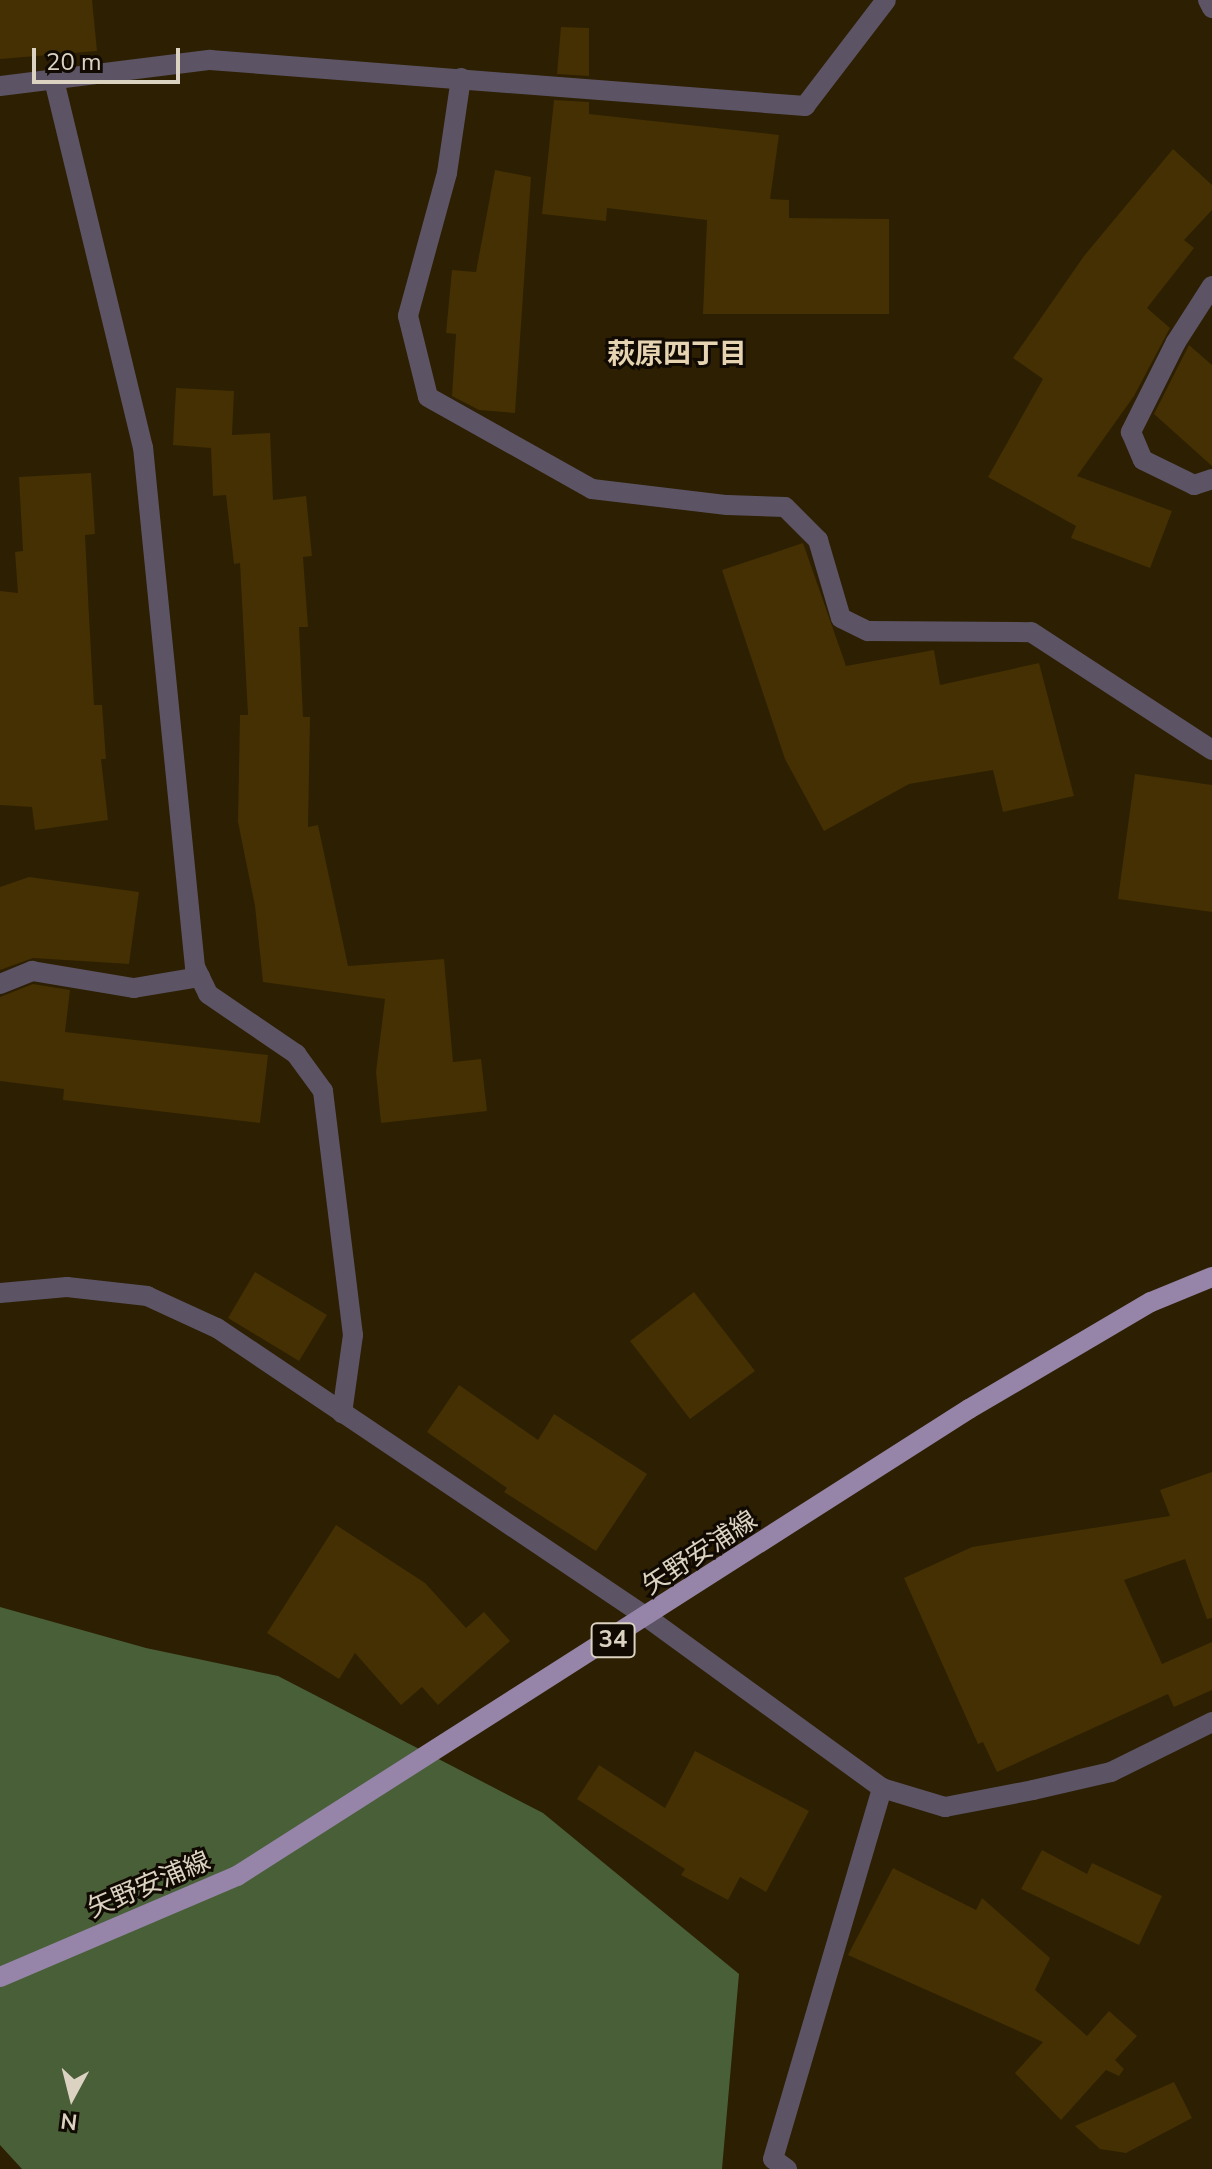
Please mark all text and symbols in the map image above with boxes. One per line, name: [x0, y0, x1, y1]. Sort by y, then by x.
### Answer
scale bar: [36, 32, 184, 82]
text: 20 m: [46, 46, 102, 78]
district label: 萩原四丁目: [607, 337, 747, 371]
street label: 矢野安浦線: [637, 1505, 763, 1601]
road number: 34: [589, 1620, 637, 1660]
street label: 矢野安浦線: [83, 1845, 215, 1925]
north arrow: [32, 2057, 112, 2137]
text: N: [59, 2105, 79, 2137]

